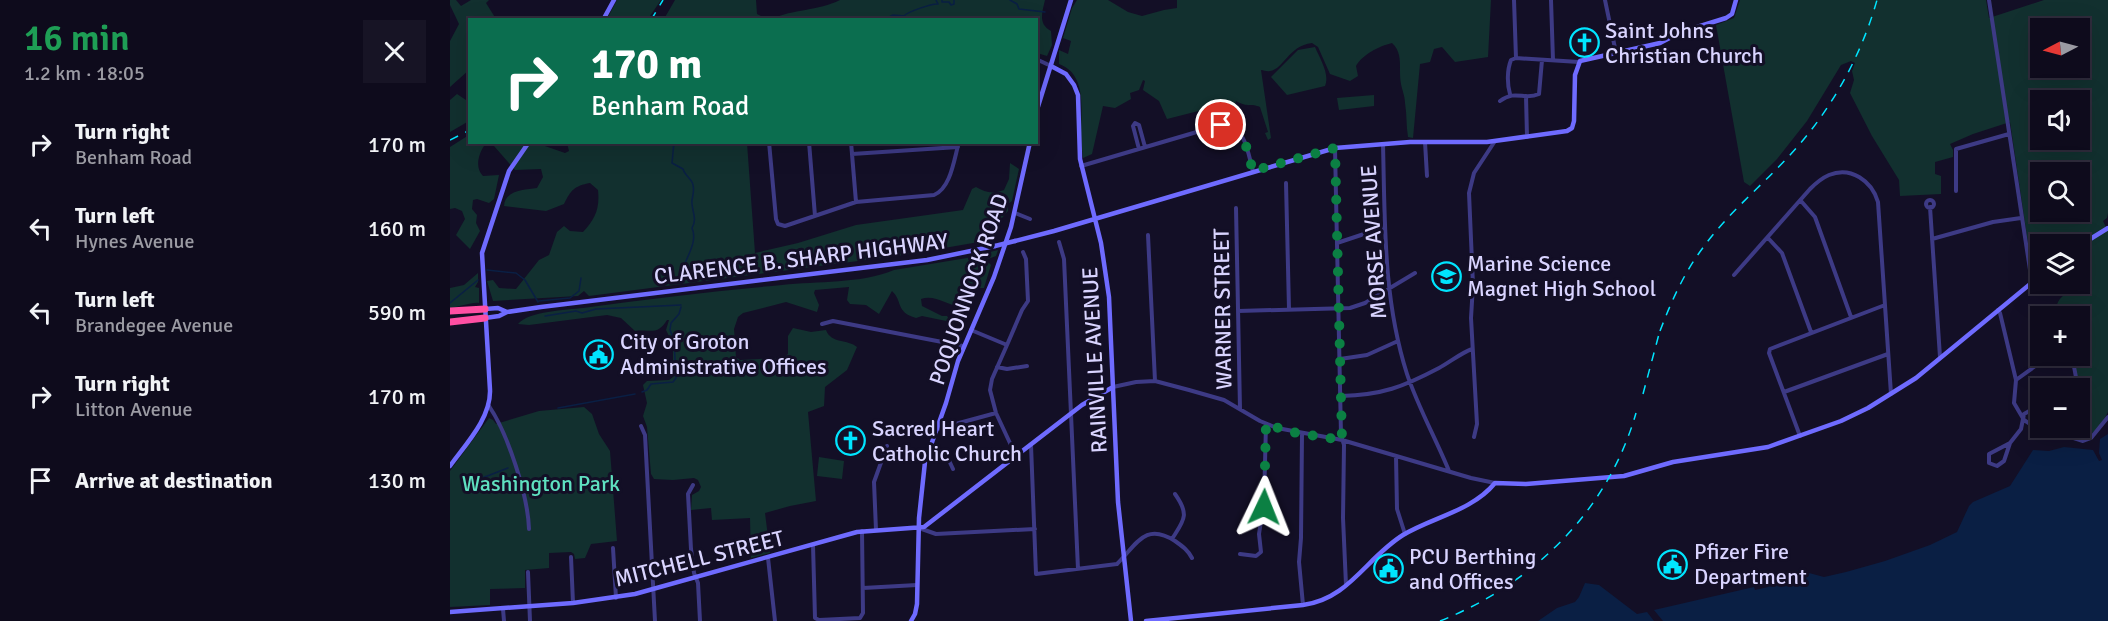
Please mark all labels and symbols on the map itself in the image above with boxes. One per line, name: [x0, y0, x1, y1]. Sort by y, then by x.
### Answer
place label: Saint Johns Christian Church: [1605, 17, 1763, 69]
north arrow: [2030, 18, 2090, 78]
church icon: Saint Johns Christian Church: [1568, 27, 1600, 59]
pin: [1195, 99, 1246, 150]
street label: MORSE AVENUE: [1355, 164, 1392, 320]
street label: POQUONNOCK ROAD: [923, 190, 1014, 388]
street label: CLARENCE B. SHARP HIGHWAY: [653, 227, 950, 290]
street label: WARNER STREET: [1208, 228, 1237, 390]
place label: Marine Science Magnet High School: [1467, 250, 1656, 302]
school or university icon: Marine Science Magnet High School: [1430, 260, 1462, 292]
street label: RAINVILLE AVENUE: [1076, 266, 1113, 454]
place label: City of Groton Administrative Offices: [620, 328, 827, 380]
public building icon: City of Groton Administrative Offices: [583, 338, 615, 370]
place label: Sacred Heart Catholic Church: [872, 415, 1022, 467]
church icon: Sacred Heart Catholic Church: [835, 425, 867, 457]
park label: Washington Park: [462, 470, 620, 497]
position arrow: [1232, 475, 1296, 539]
street label: MITCHELL STREET: [612, 524, 787, 593]
place label: Pfizer Fire Department: [1694, 538, 1807, 590]
place label: PCU Berthing and Offices: [1409, 543, 1536, 595]
public building icon: Pfizer Fire Department: [1657, 548, 1689, 580]
public building icon: PCU Berthing and Offices: [1372, 553, 1404, 585]

